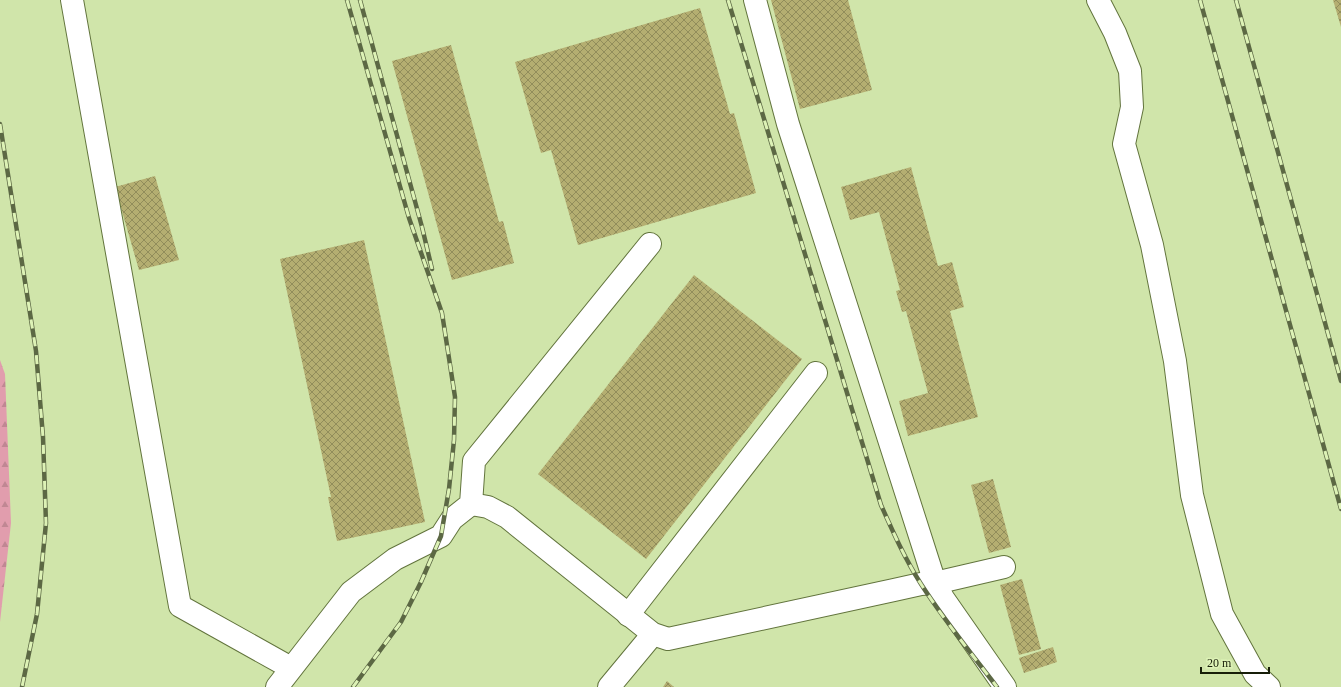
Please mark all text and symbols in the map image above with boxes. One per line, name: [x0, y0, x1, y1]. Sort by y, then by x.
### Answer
scale bar: [1201, 649, 1269, 675]
text: 20 m: [1207, 656, 1232, 670]

